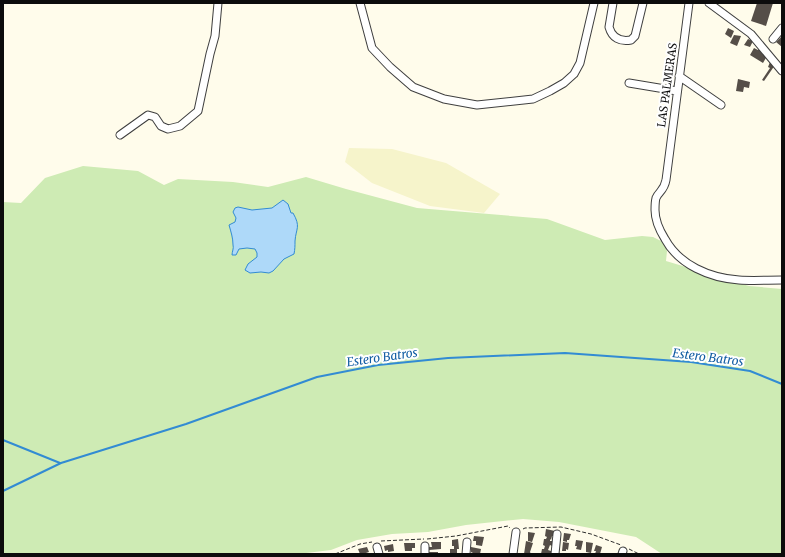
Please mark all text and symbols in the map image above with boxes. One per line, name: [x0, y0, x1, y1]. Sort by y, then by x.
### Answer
street label: LAS PALMERAS: [654, 41, 680, 128]
water label: Estero Batros: [346, 345, 418, 369]
water label: Estero Batros: [672, 345, 744, 369]

